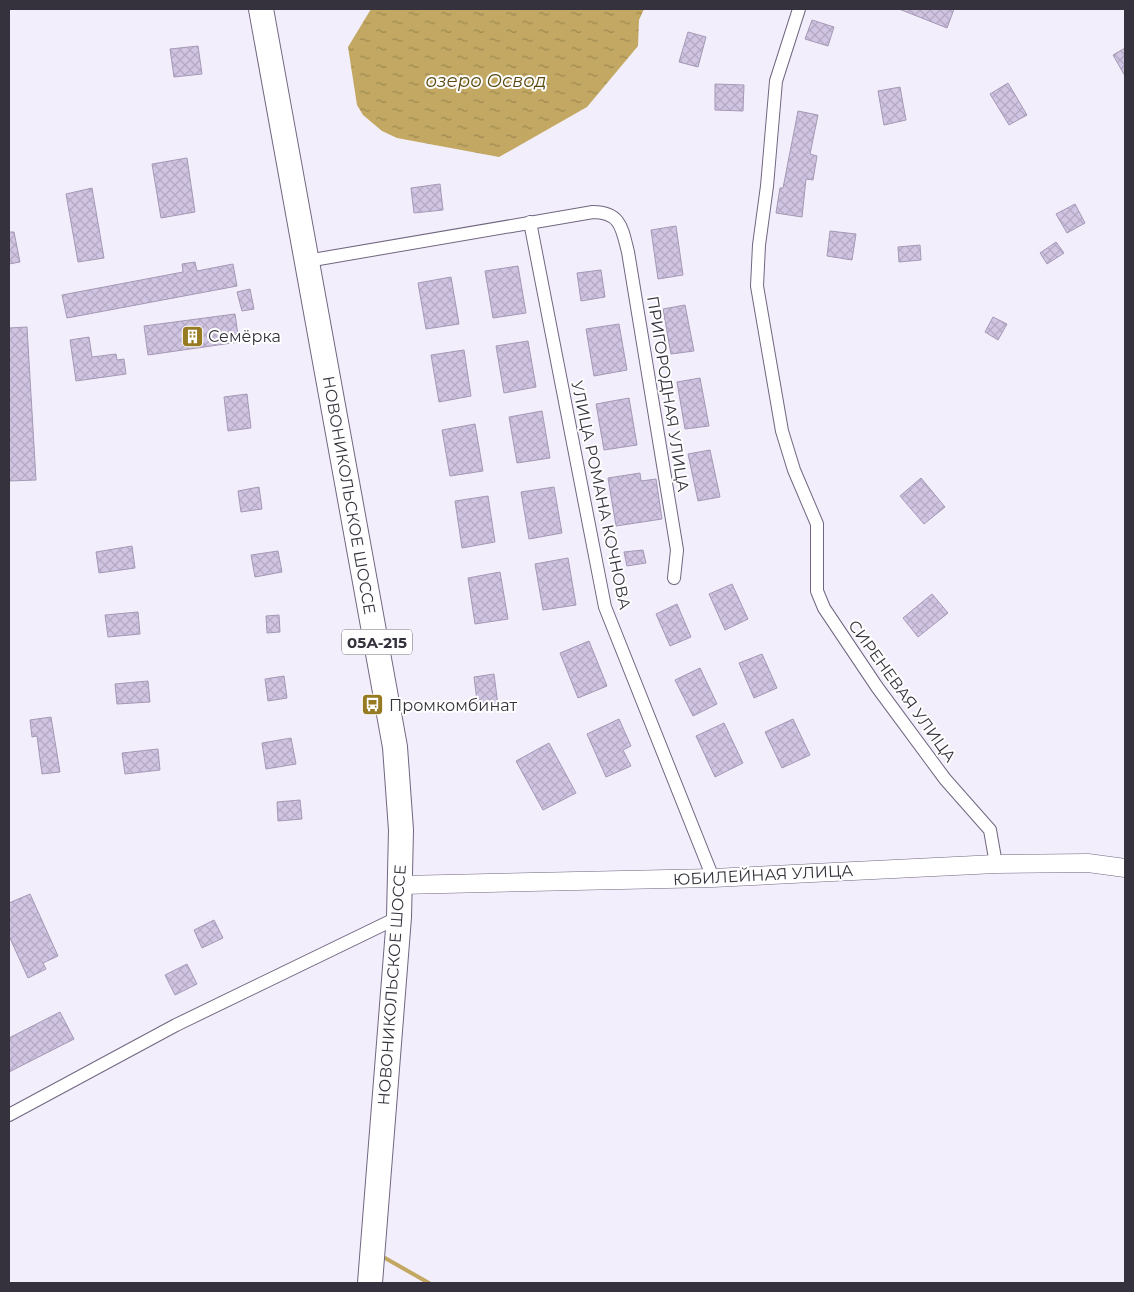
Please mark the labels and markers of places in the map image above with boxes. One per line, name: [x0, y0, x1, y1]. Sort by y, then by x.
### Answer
building icon: Семёрка: [180, 324, 204, 348]
place label: Семёрка: [208, 327, 281, 346]
bus stop icon: Промкомбинат: [361, 693, 385, 717]
place label: Промкомбинат: [389, 696, 518, 715]

